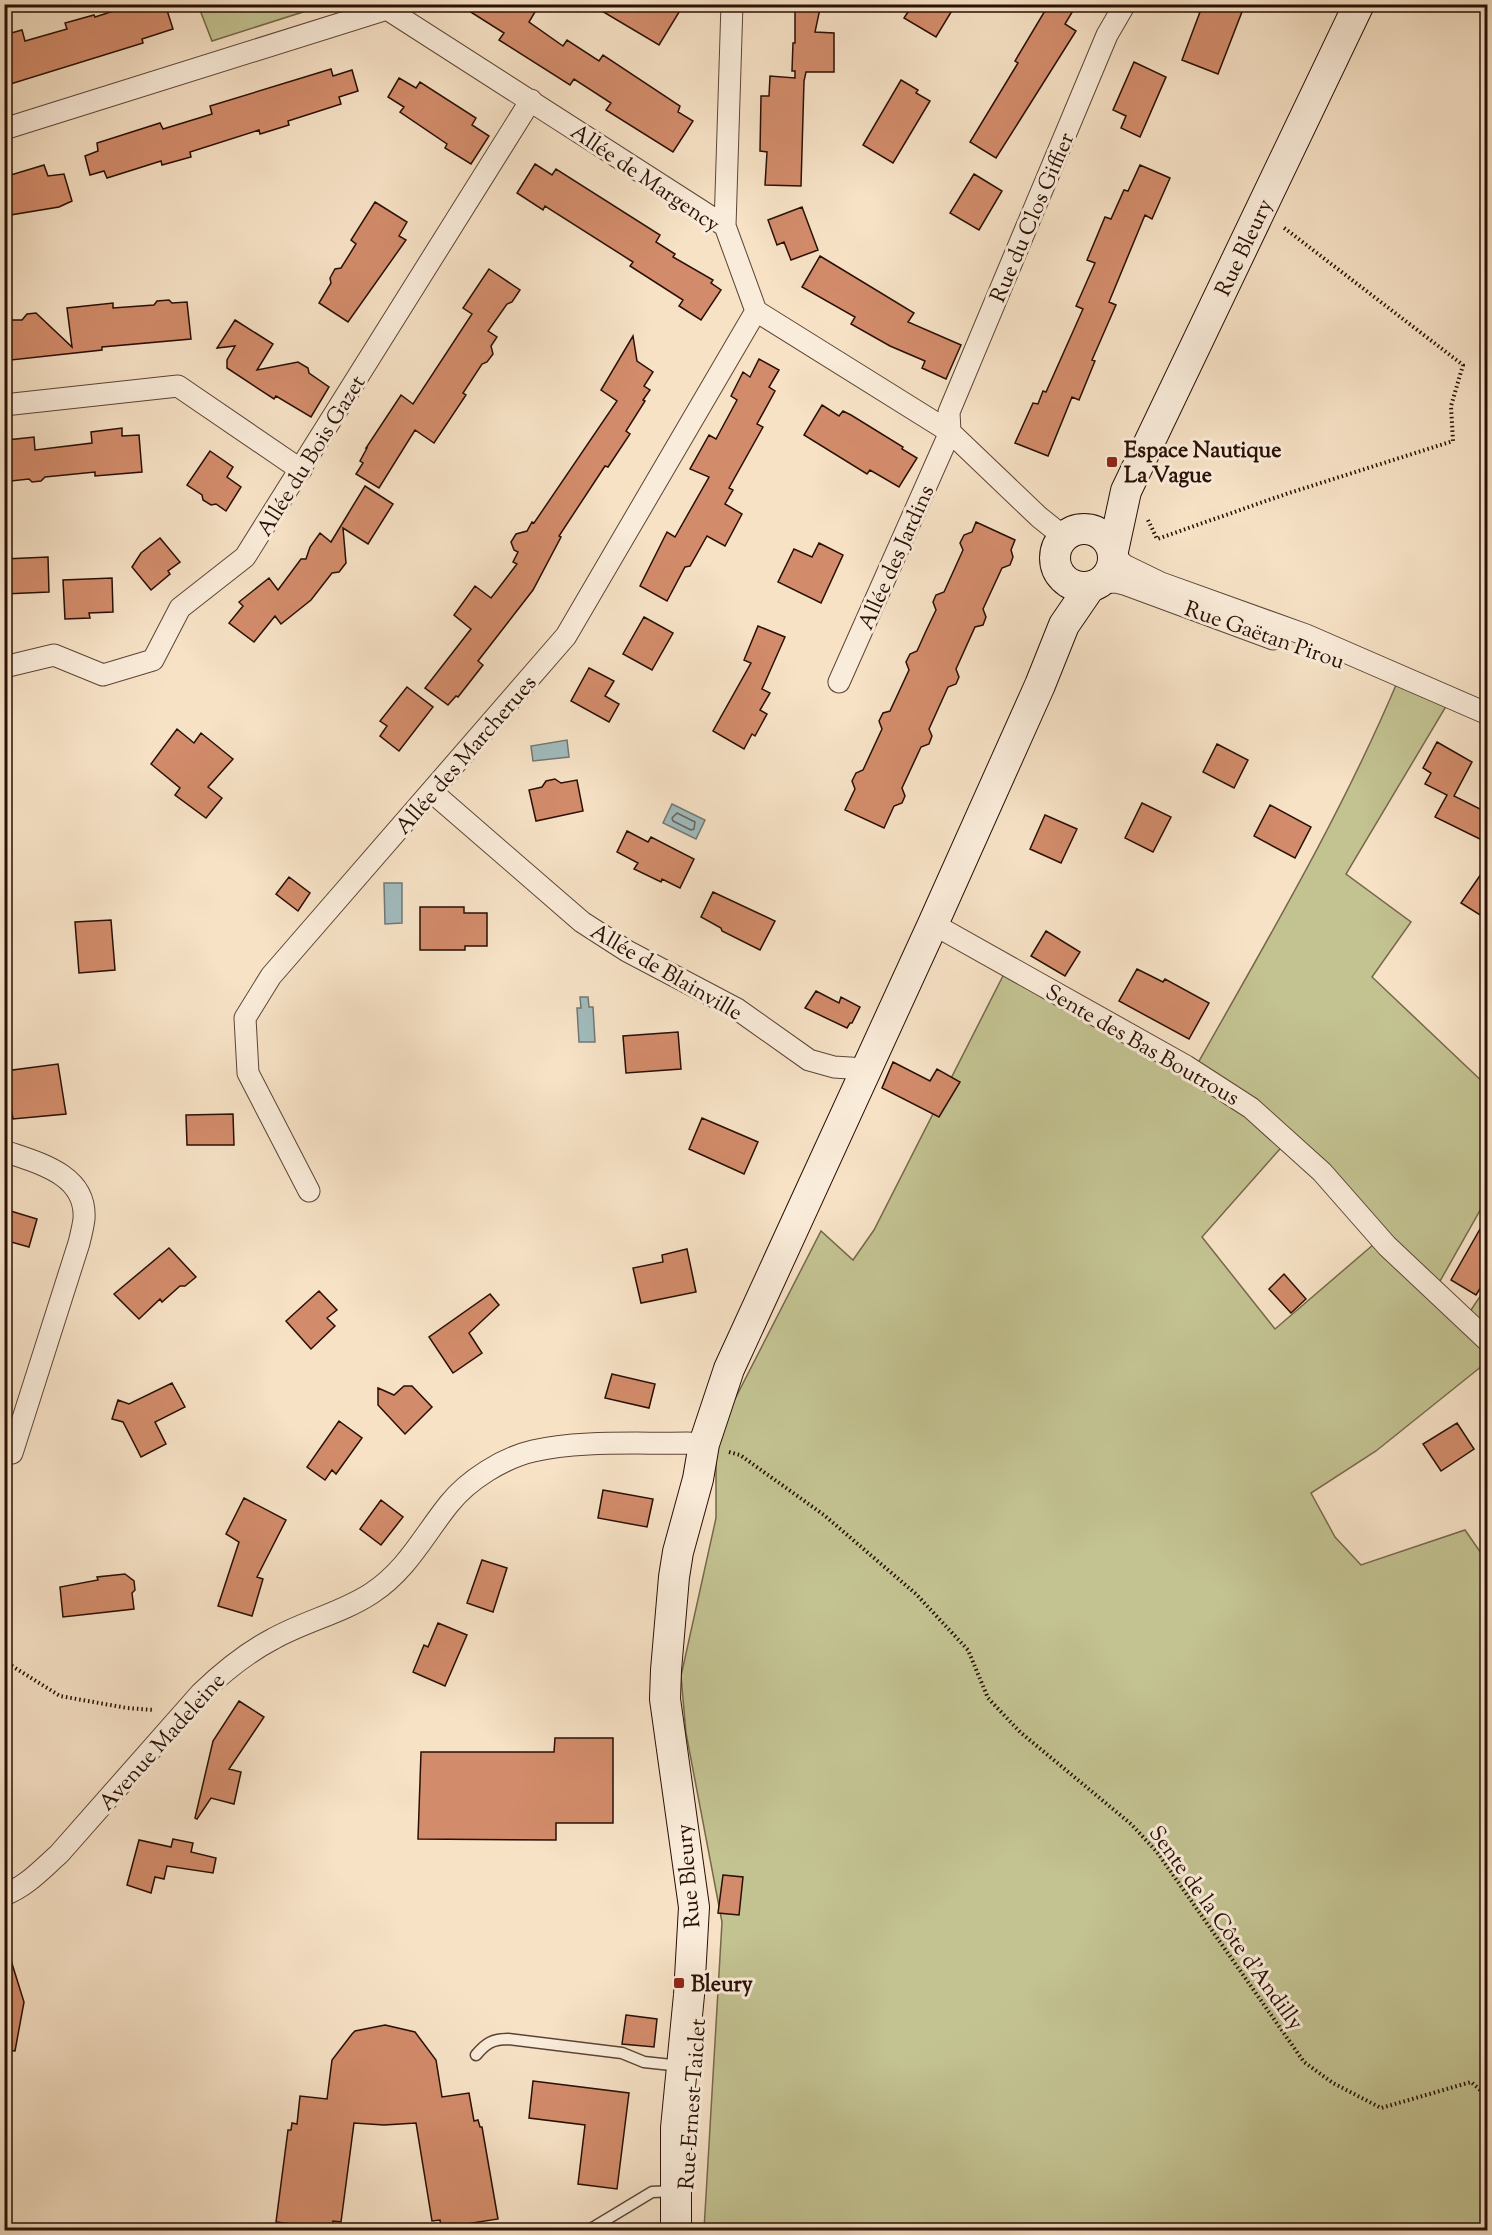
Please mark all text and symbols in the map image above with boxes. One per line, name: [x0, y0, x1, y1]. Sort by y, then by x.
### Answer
street label: Allée de Margency: [563, 117, 726, 242]
street label: Rue du Clos Giffier: [984, 128, 1084, 308]
street label: Rue Bleury: [1208, 194, 1283, 302]
street label: Allée du Bois Gazet: [250, 370, 375, 543]
place label: Espace Nautique La Vague: [1124, 436, 1281, 493]
marker: Espace Nautique La Vague: [1105, 455, 1119, 469]
street label: Allée des Jardins: [851, 481, 944, 636]
street label: Rue Gaëtan Pirou: [1180, 594, 1349, 679]
street label: Allée des Marcherues: [389, 669, 546, 843]
street label: Allée de Blainville: [583, 917, 748, 1030]
street label: Sente des Bas Boutrous: [1038, 978, 1245, 1115]
street label: Avenue Madeleine: [92, 1667, 234, 1819]
street label: Sente de la Côte d'Andilly: [1139, 1820, 1310, 2038]
street label: Rue Bleury: [669, 1822, 710, 1929]
place label: Bleury: [691, 1970, 753, 2002]
marker: Bleury: [672, 1976, 686, 1990]
street label: Rue Ernest Taiclet: [672, 2017, 716, 2191]

